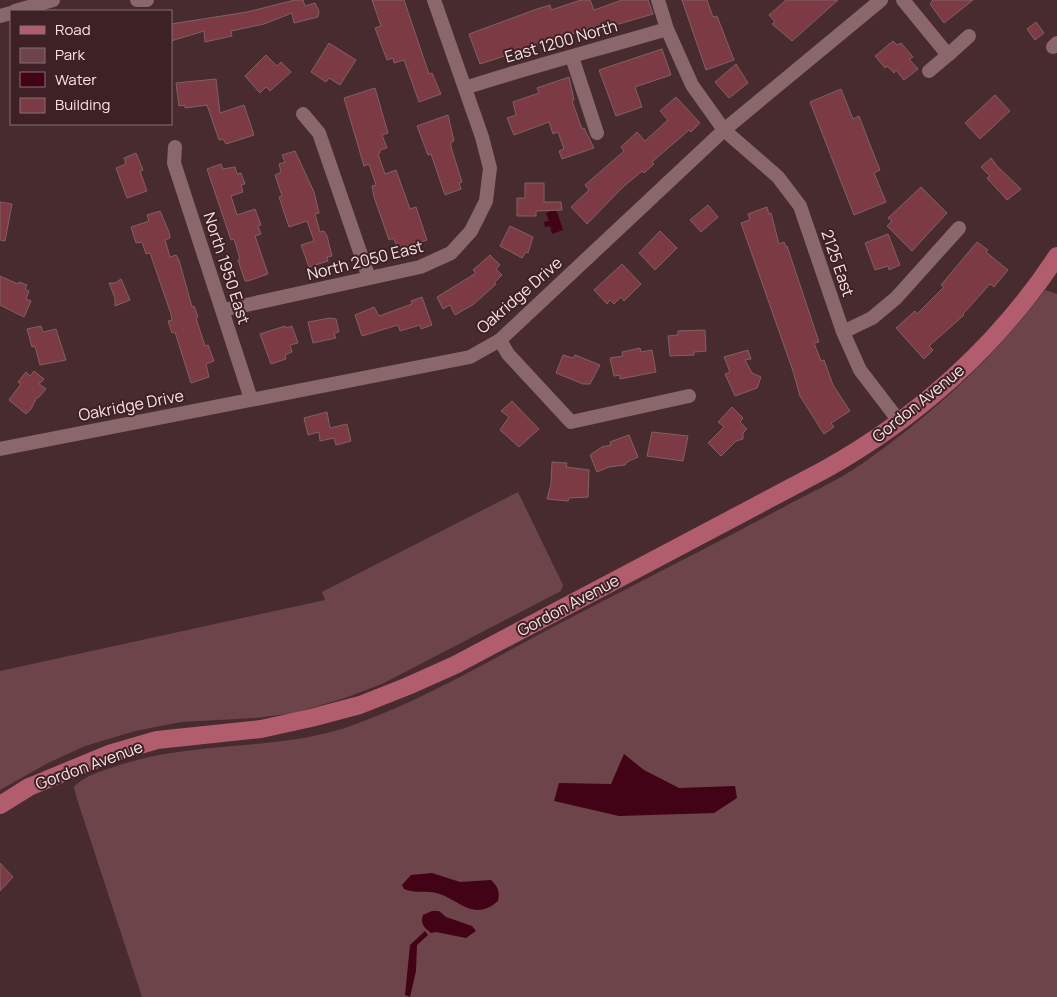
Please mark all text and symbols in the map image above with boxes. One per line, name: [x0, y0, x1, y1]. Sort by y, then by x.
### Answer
legend: [10, 10, 172, 125]
street label: East 1200 North: [502, 14, 620, 68]
text: Road: [55, 19, 91, 40]
text: Park: [55, 44, 85, 65]
text: Water: [55, 69, 97, 90]
text: Building: [55, 94, 110, 115]
street label: North 1950 East: [199, 209, 255, 327]
street label: 2125 East: [816, 226, 860, 300]
street label: North 2050 East: [305, 235, 425, 285]
street label: Oakridge Drive: [471, 252, 567, 338]
street label: Gordon Avenue: [867, 359, 969, 447]
street label: Oakridge Drive: [76, 384, 186, 426]
street label: Gordon Avenue: [513, 569, 623, 641]
street label: Gordon Avenue: [32, 735, 146, 795]

